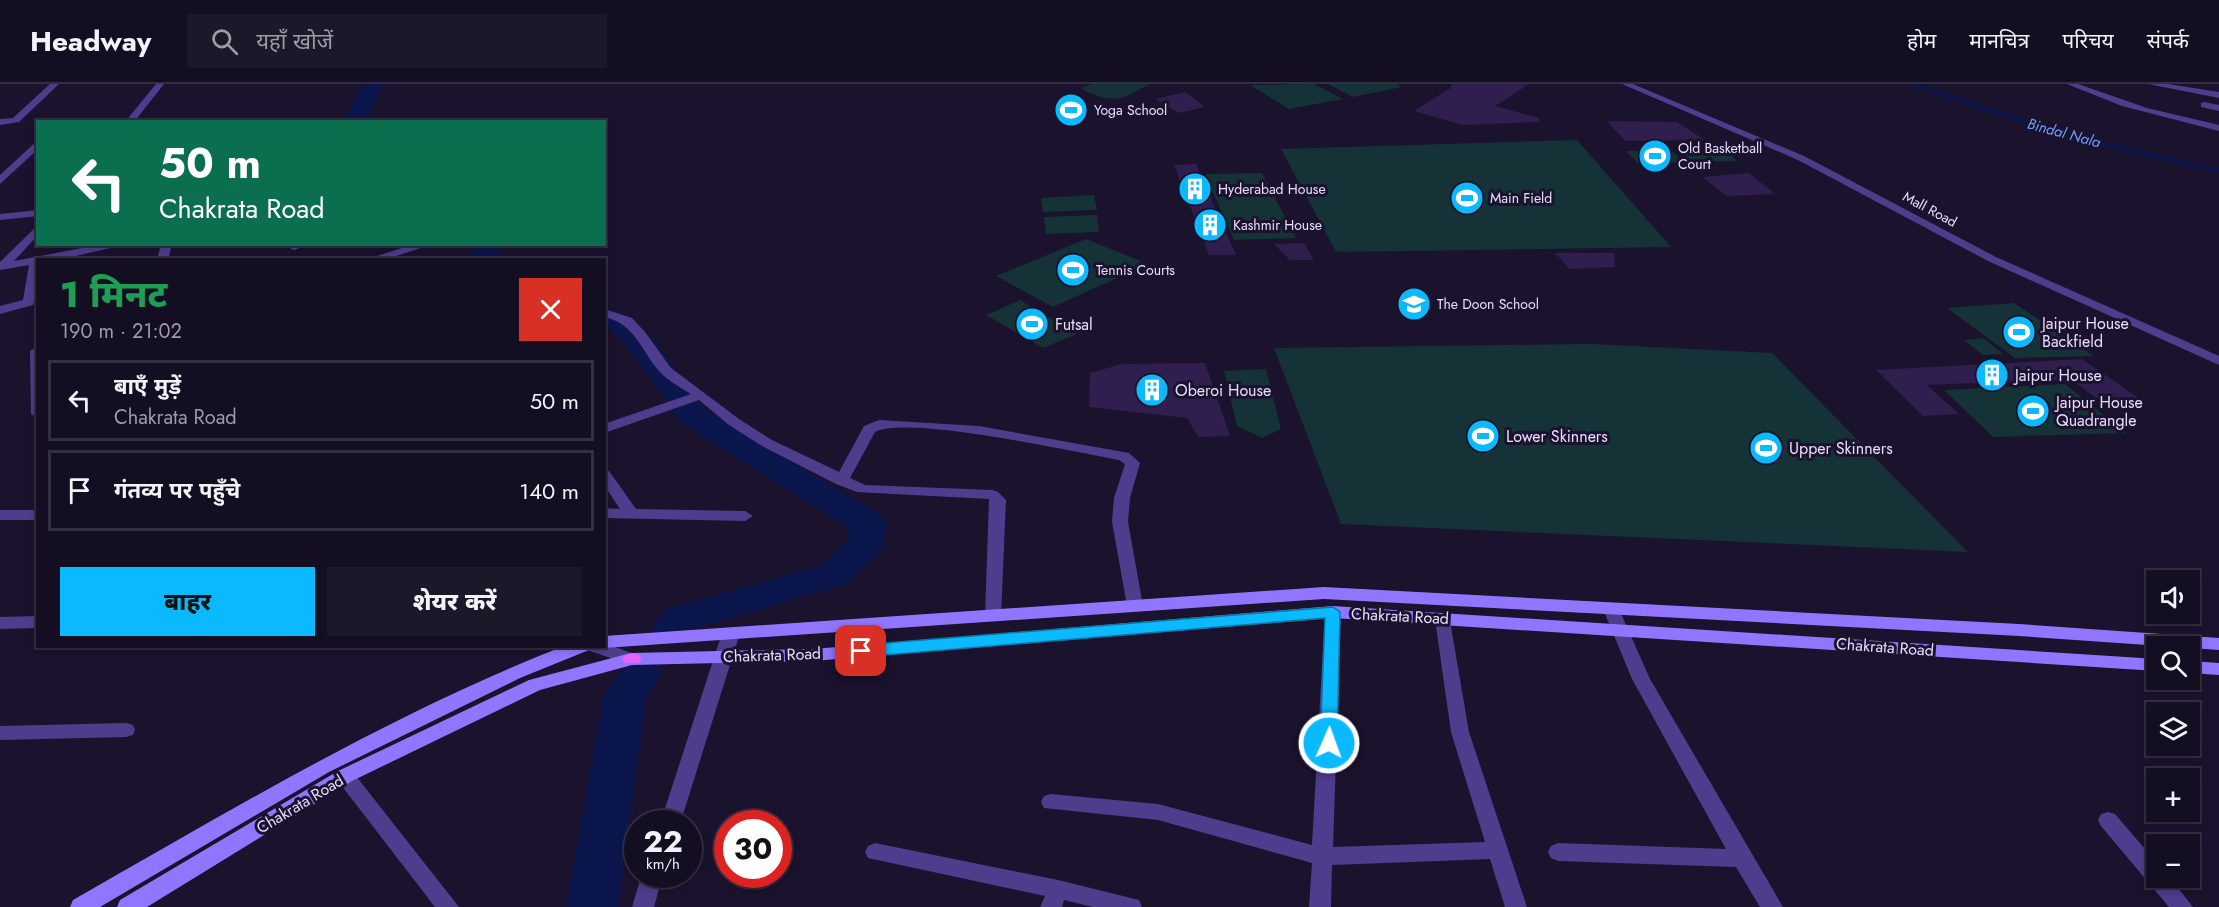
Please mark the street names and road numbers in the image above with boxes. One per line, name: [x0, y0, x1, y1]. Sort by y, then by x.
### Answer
street label: Mall Road: [1899, 186, 1961, 232]
street label: Chakrata Road: [1350, 602, 1450, 630]
street label: Chakrata Road: [1835, 632, 1935, 662]
street label: Chakrata Road: [723, 642, 821, 668]
street label: Chakrata Road: [252, 769, 348, 839]

